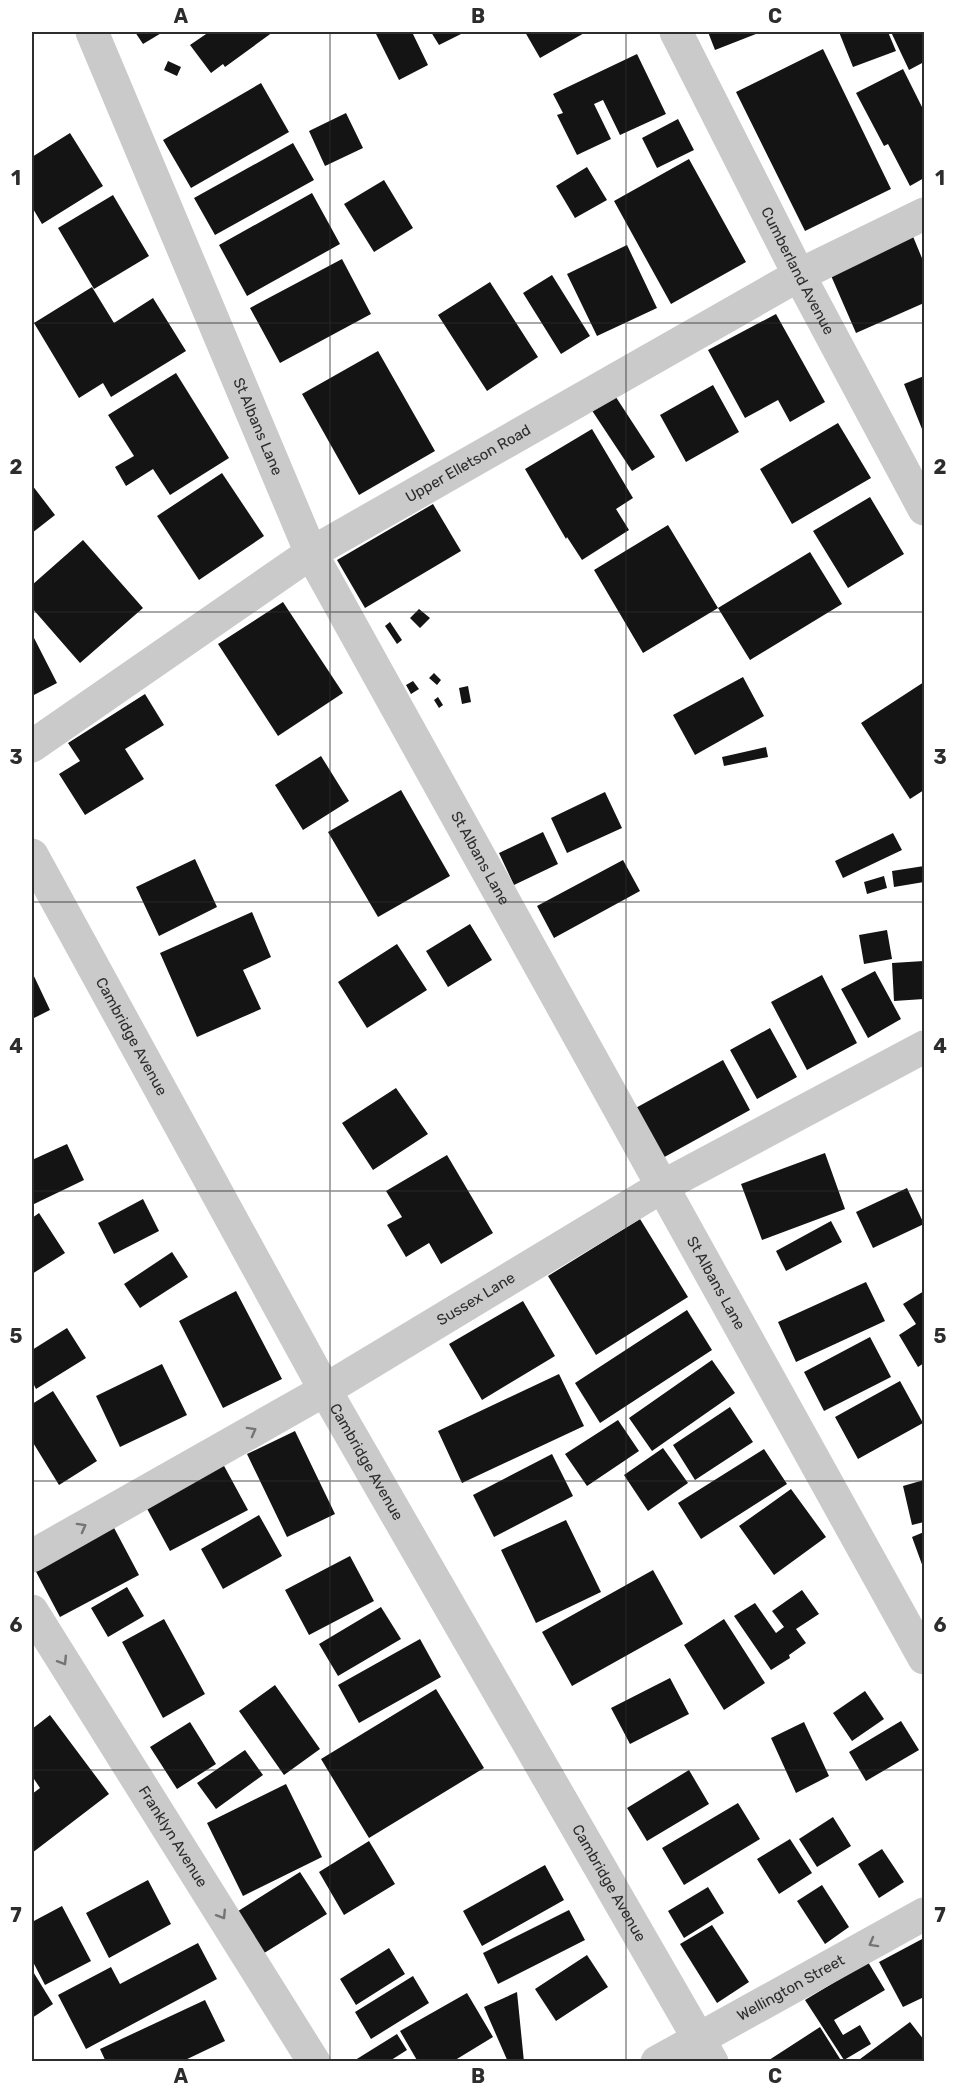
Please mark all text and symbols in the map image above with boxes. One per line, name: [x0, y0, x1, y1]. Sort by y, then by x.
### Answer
text: A: [174, 4, 189, 28]
text: B: [471, 4, 485, 28]
text: C: [768, 4, 782, 28]
text: 1: [11, 166, 21, 190]
text: 1: [935, 166, 945, 190]
street label: Cumberland Avenue: [757, 204, 838, 338]
street label: St Albans Lane: [229, 375, 286, 478]
street label: Upper Elletson Road: [402, 421, 534, 506]
text: 2: [10, 455, 23, 479]
text: 2: [934, 455, 947, 479]
text: 3: [9, 745, 23, 769]
text: 3: [933, 745, 947, 769]
street label: St Albans Lane: [447, 808, 513, 908]
street label: Cambridge Avenue: [92, 974, 171, 1099]
text: 4: [9, 1034, 23, 1058]
text: 4: [933, 1034, 947, 1058]
street label: St Albans Lane: [683, 1233, 749, 1333]
street label: Sussex Lane: [434, 1269, 518, 1329]
text: 5: [10, 1324, 23, 1348]
text: 5: [934, 1324, 947, 1348]
street label: Cambridge Avenue: [326, 1400, 407, 1524]
one-way arrow: [246, 1427, 256, 1438]
one-way arrow: [76, 1523, 87, 1534]
text: 6: [9, 1613, 23, 1637]
text: 6: [933, 1613, 947, 1637]
one-way arrow: [55, 1655, 67, 1665]
street label: Franklyn Avenue: [135, 1783, 211, 1891]
street label: Cambridge Avenue: [568, 1821, 650, 1945]
text: 7: [10, 1903, 22, 1927]
text: 7: [934, 1903, 946, 1927]
one-way arrow: [215, 1909, 227, 1919]
one-way arrow: [869, 1936, 880, 1947]
street label: Wellington Street: [734, 1951, 848, 2025]
text: A: [174, 2064, 189, 2088]
text: B: [471, 2064, 485, 2088]
text: C: [768, 2064, 782, 2088]

